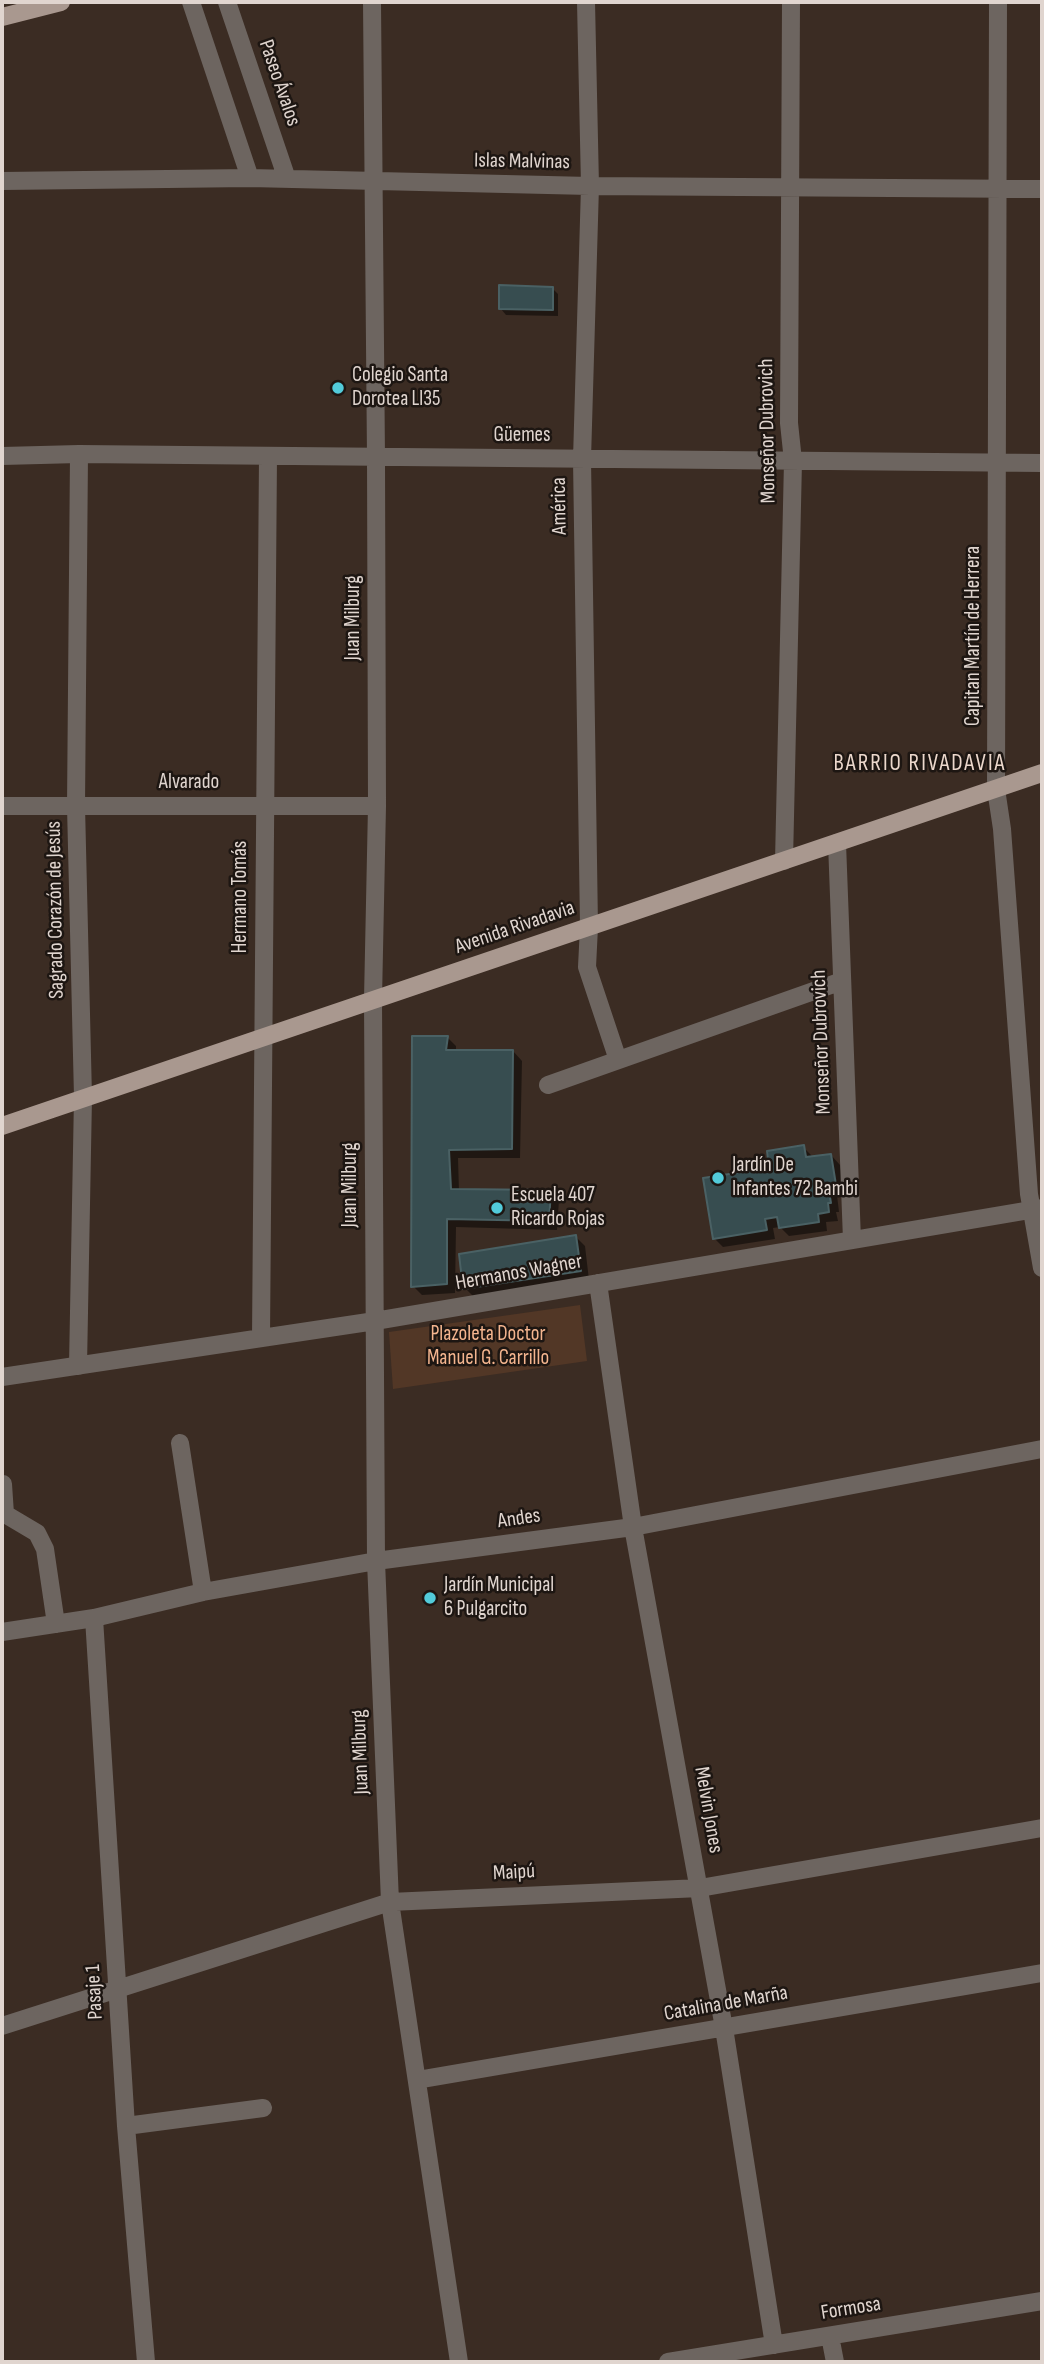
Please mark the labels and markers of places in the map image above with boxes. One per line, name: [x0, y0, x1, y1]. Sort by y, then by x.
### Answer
place label: Colegio Santa Dorotea Ll35: [352, 363, 448, 413]
marker: Colegio Santa Dorotea Ll35: [330, 380, 346, 396]
place label: Jardín De Infantes 72 Bambi: [732, 1153, 858, 1203]
marker: Jardín De Infantes 72 Bambi: [710, 1170, 726, 1186]
place label: Escuela 407 Ricardo Rojas: [511, 1183, 605, 1233]
marker: Escuela 407 Ricardo Rojas: [489, 1200, 505, 1216]
place label: Jardín Municipal 6 Pulgarcito: [444, 1573, 554, 1623]
marker: Jardín Municipal 6 Pulgarcito: [422, 1590, 438, 1606]

